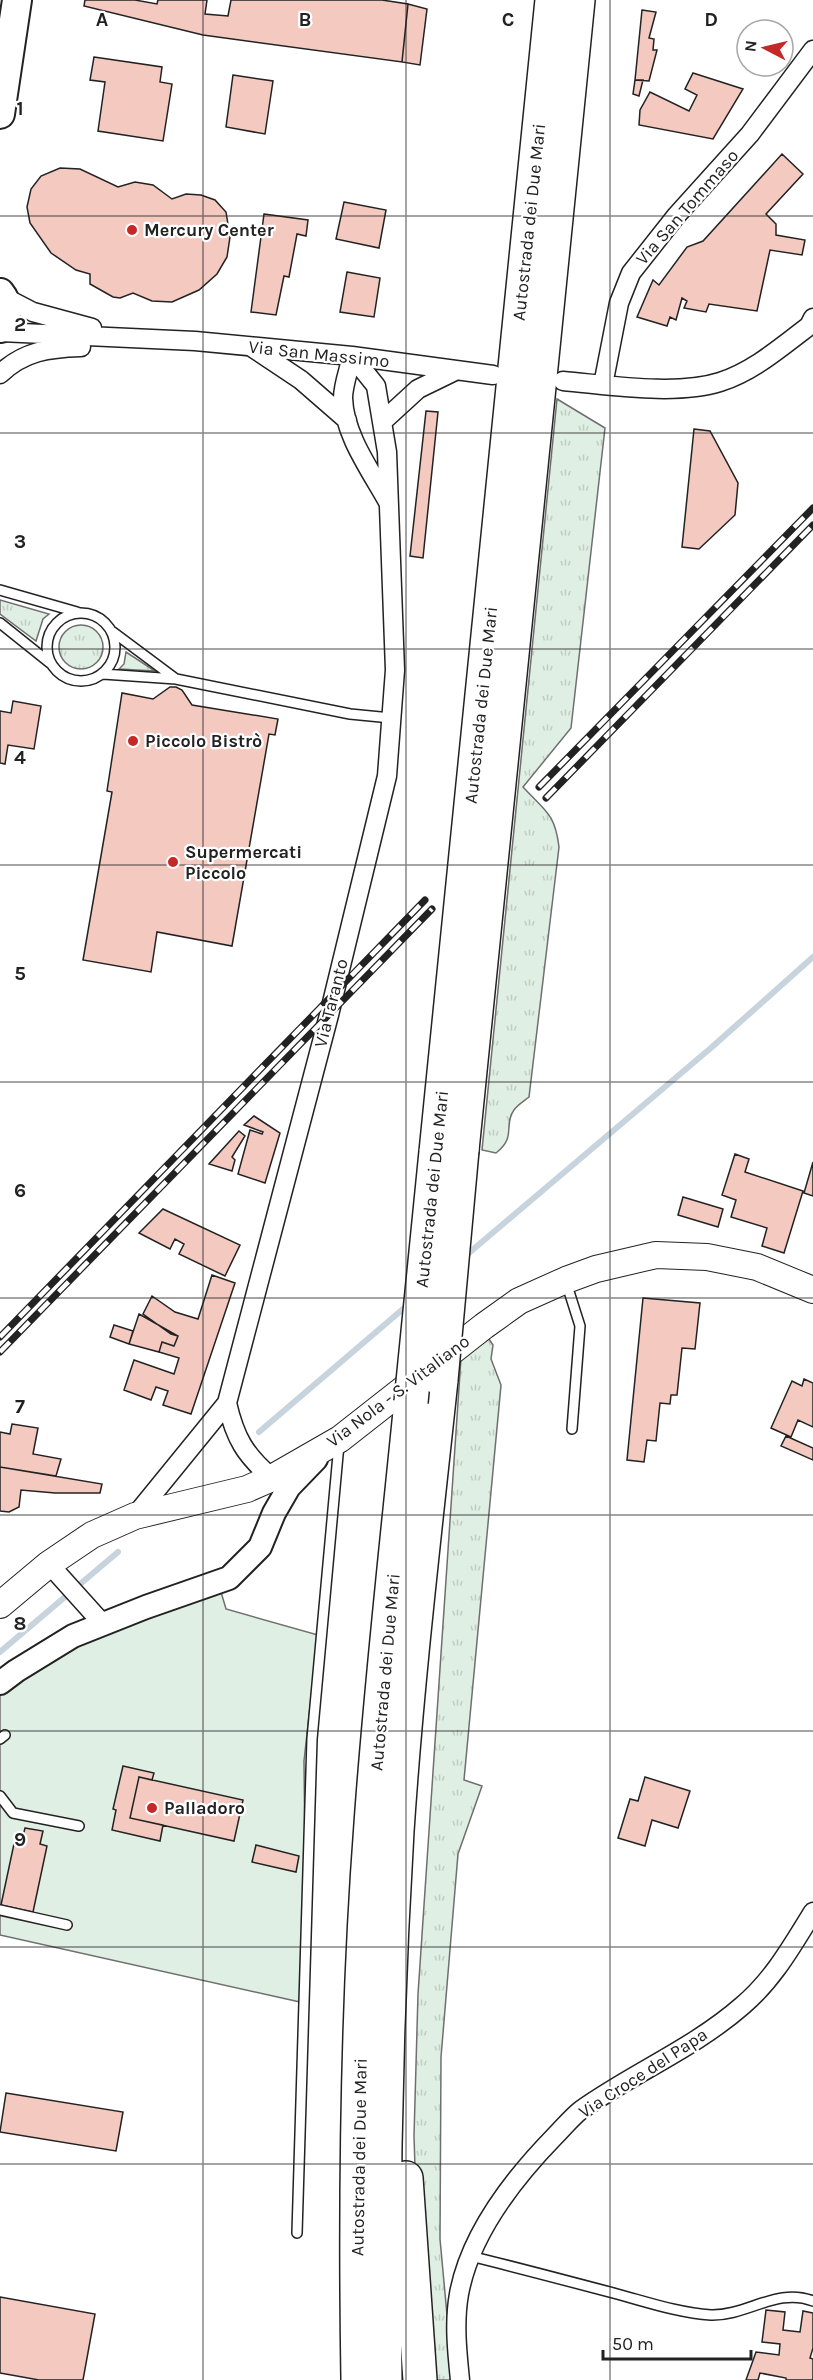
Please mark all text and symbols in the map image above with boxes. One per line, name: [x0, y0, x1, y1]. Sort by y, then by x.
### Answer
text: A: [96, 8, 109, 31]
text: B: [299, 8, 311, 31]
text: C: [502, 8, 514, 31]
text: D: [704, 8, 718, 31]
north arrow: [735, 18, 795, 78]
text: N: [740, 39, 761, 53]
text: 1: [16, 97, 24, 120]
street label: Autostrada dei Due Mari: [508, 122, 550, 322]
street label: Via San Tommaso: [631, 145, 743, 269]
place label: Mercury Center: [144, 219, 274, 241]
marker: Mercury Center: [125, 223, 139, 237]
text: 2: [14, 313, 26, 336]
street label: Via San Massimo: [247, 336, 391, 372]
text: 3: [14, 530, 26, 553]
street label: Autostrada dei Due Mari: [460, 605, 502, 805]
place label: Piccolo Bistrò: [145, 730, 262, 752]
marker: Piccolo Bistrò: [126, 734, 140, 748]
text: 4: [14, 746, 26, 769]
place label: Supermercati Piccolo: [185, 841, 302, 884]
marker: Supermercati Piccolo: [166, 855, 180, 869]
street label: Via Taranto: [309, 956, 353, 1050]
text: 5: [14, 962, 26, 985]
street label: Autostrada dei Due Mari: [411, 1089, 453, 1289]
text: 6: [14, 1179, 26, 1202]
street label: Via Nola - S. Vitaliano: [322, 1330, 474, 1452]
text: 7: [15, 1395, 25, 1418]
street label: Autostrada dei Due Mari: [365, 1572, 405, 1772]
text: 8: [14, 1612, 26, 1635]
place label: Palladoro: [164, 1797, 245, 1819]
marker: Palladoro: [145, 1801, 159, 1815]
text: 9: [14, 1828, 26, 1851]
street label: Via Croce del Papa: [574, 2023, 712, 2123]
street label: Autostrada dei Due Mari: [346, 2058, 372, 2256]
scale bar: [603, 2323, 752, 2361]
text: 50 m: [612, 2333, 654, 2355]

